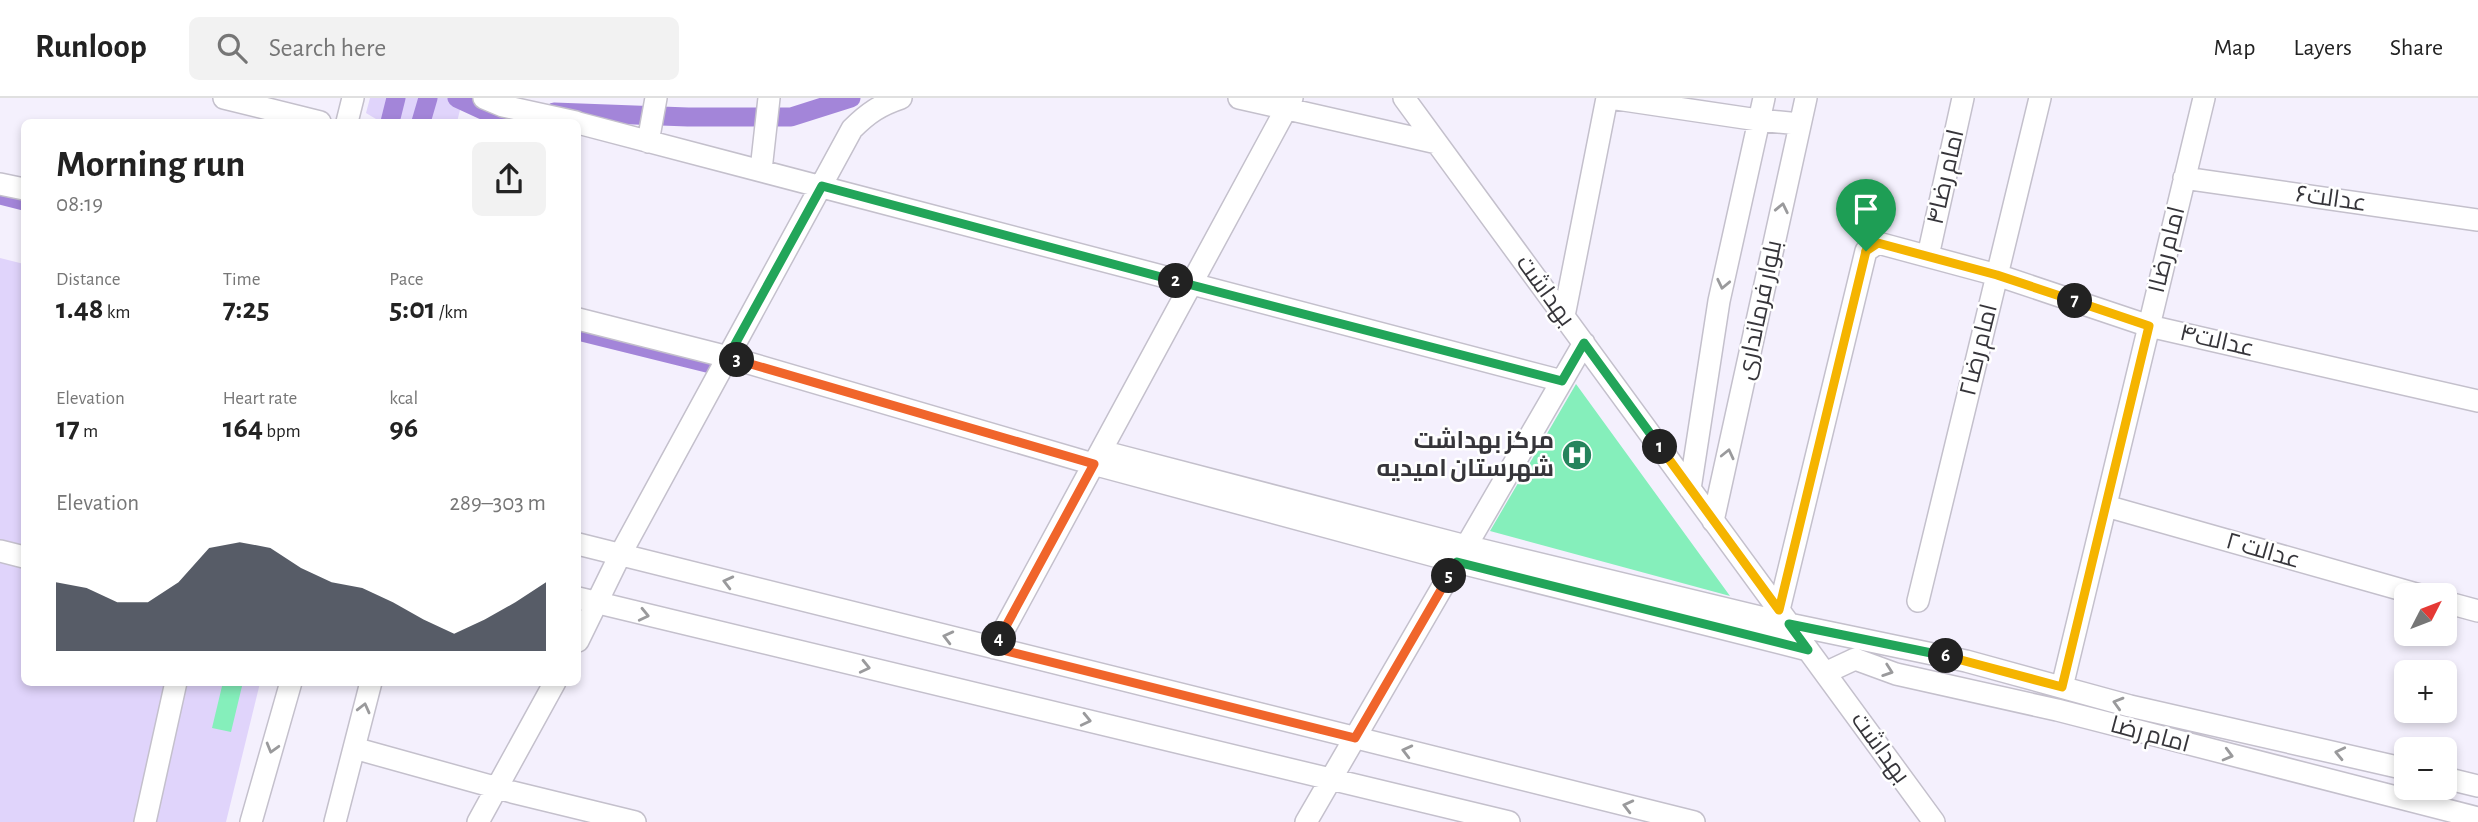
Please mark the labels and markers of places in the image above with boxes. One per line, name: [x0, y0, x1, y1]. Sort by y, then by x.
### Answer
pin: [1836, 179, 1896, 251]
pin: 2: [1158, 264, 1194, 298]
pin: 7: [2058, 284, 2092, 318]
pin: 3: [720, 342, 754, 378]
place label: مرکز بهداشت شهرستان امیدیه: [1377, 427, 1554, 482]
pin: 1: [1642, 430, 1678, 464]
hospital icon: مرکز بهداشت شهرستان امیدیه: [1560, 438, 1594, 472]
pin: 5: [1432, 559, 1466, 594]
pin: 4: [982, 622, 1016, 656]
pin: 6: [1928, 638, 1964, 674]

